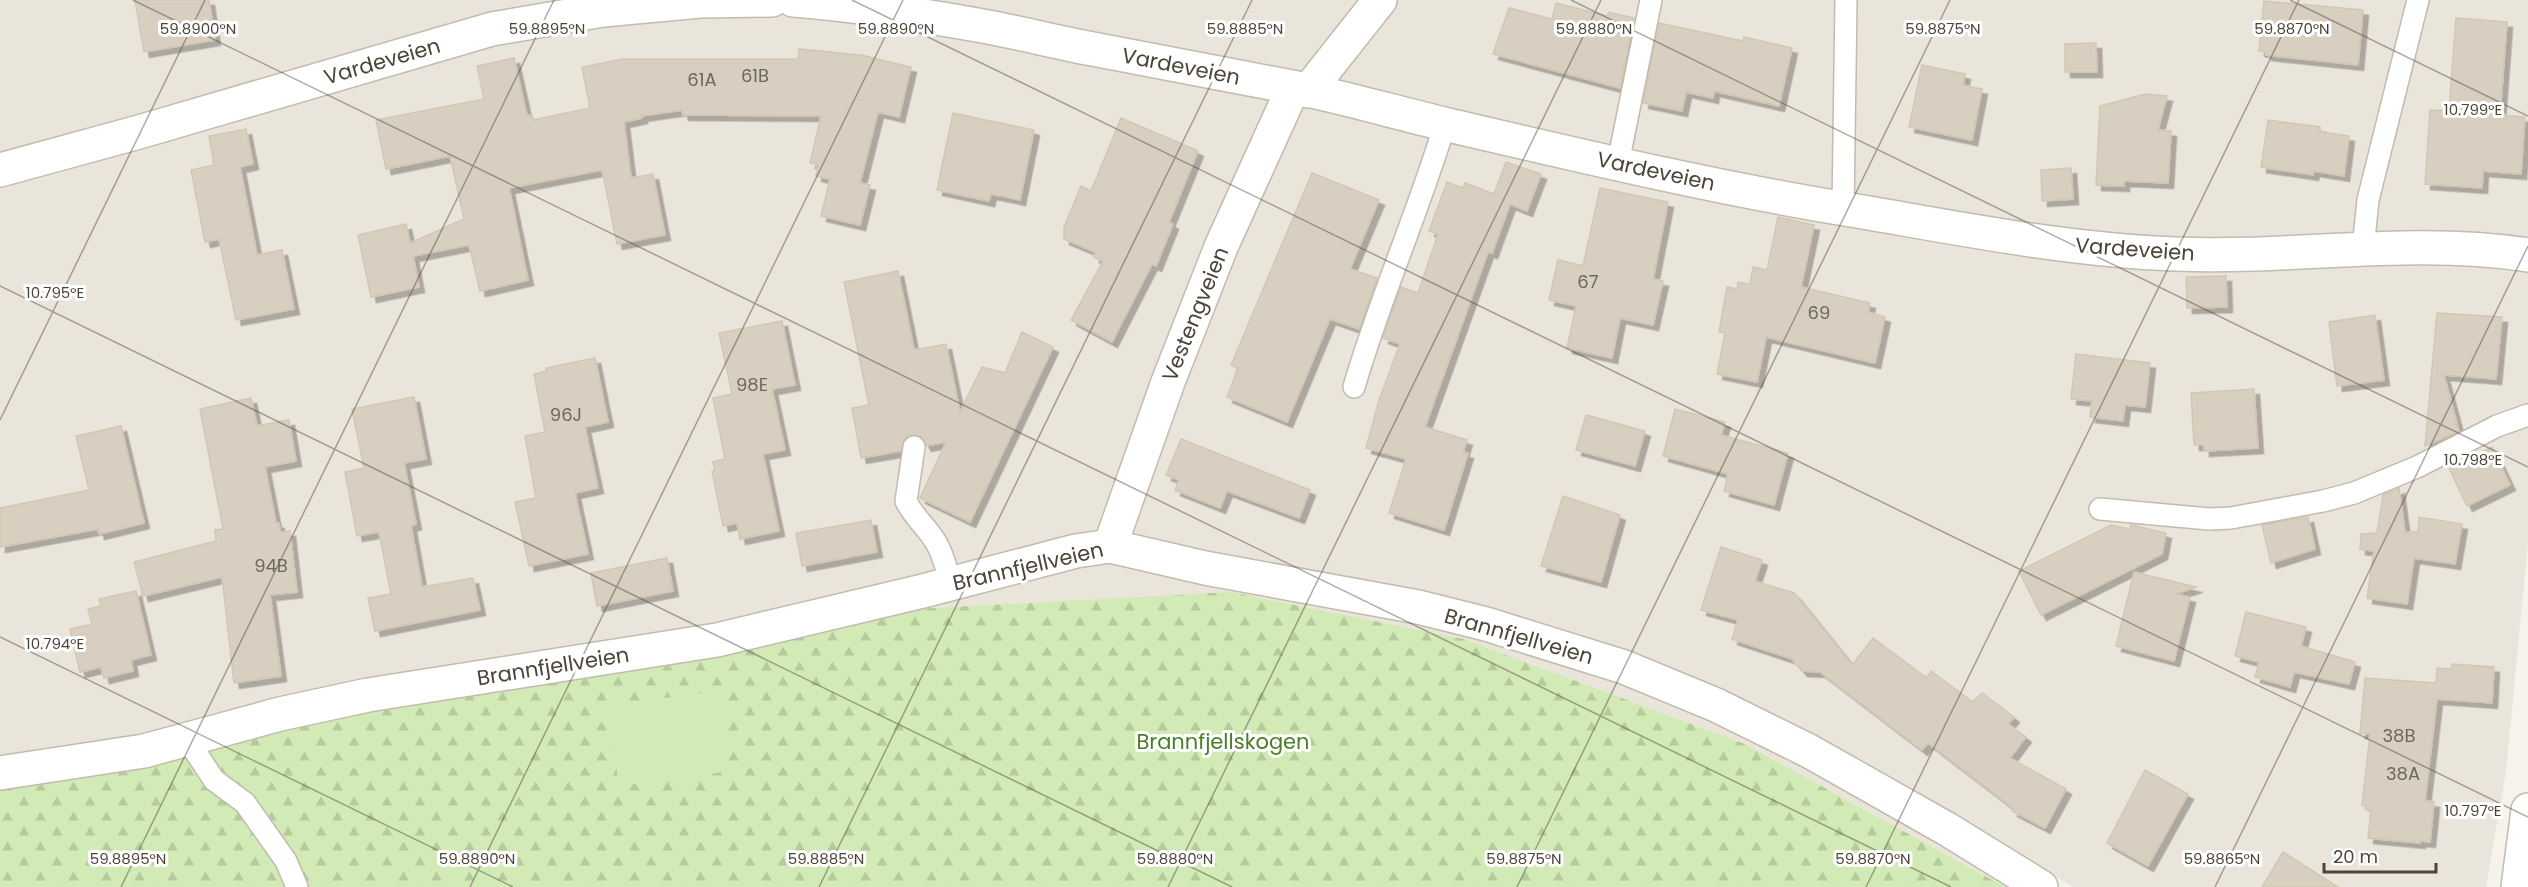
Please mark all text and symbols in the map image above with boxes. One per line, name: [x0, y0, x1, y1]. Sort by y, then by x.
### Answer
text: 59.8900°N: [160, 18, 236, 39]
text: 59.8895°N: [509, 18, 585, 39]
text: 59.8890°N: [858, 18, 934, 39]
text: 59.8885°N: [1207, 18, 1283, 39]
text: 59.8880°N: [1556, 18, 1632, 39]
text: 59.8875°N: [1905, 18, 1981, 39]
text: 59.8870°N: [2254, 18, 2330, 39]
street label: Vardeveien: [320, 31, 444, 91]
street label: Vardeveien: [1119, 40, 1243, 92]
house number: 61B: [741, 63, 769, 88]
house number: 61A: [687, 67, 717, 92]
text: 10.799°E: [2444, 99, 2502, 120]
street label: Vardeveien: [1594, 144, 1718, 198]
street label: Vardeveien: [2074, 230, 2196, 268]
street label: Vestengveien: [1155, 242, 1235, 386]
house number: 67: [1577, 269, 1599, 294]
text: 10.795°E: [26, 282, 84, 303]
house number: 69: [1808, 300, 1830, 325]
house number: 98E: [736, 372, 768, 397]
house number: 96J: [550, 402, 582, 427]
text: 10.798°E: [2444, 449, 2502, 470]
street label: Brannfjellveien: [950, 535, 1106, 597]
house number: 94B: [254, 553, 288, 578]
street label: Brannfjellveien: [1441, 601, 1597, 671]
text: 10.794°E: [26, 633, 84, 654]
street label: Brannfjellveien: [475, 640, 631, 692]
house number: 38B: [2383, 723, 2416, 748]
park label: Brannfjellskogen: [1136, 727, 1310, 756]
house number: 38A: [2386, 761, 2420, 786]
text: 10.797°E: [2444, 800, 2502, 821]
scale bar: [2324, 836, 2436, 874]
text: 20 m: [2333, 844, 2378, 869]
text: 59.8895°N: [90, 848, 166, 869]
text: 59.8890°N: [439, 848, 515, 869]
text: 59.8885°N: [788, 848, 864, 869]
text: 59.8880°N: [1137, 848, 1213, 869]
text: 59.8875°N: [1486, 848, 1562, 869]
text: 59.8870°N: [1835, 848, 1911, 869]
text: 59.8865°N: [2184, 848, 2260, 869]

